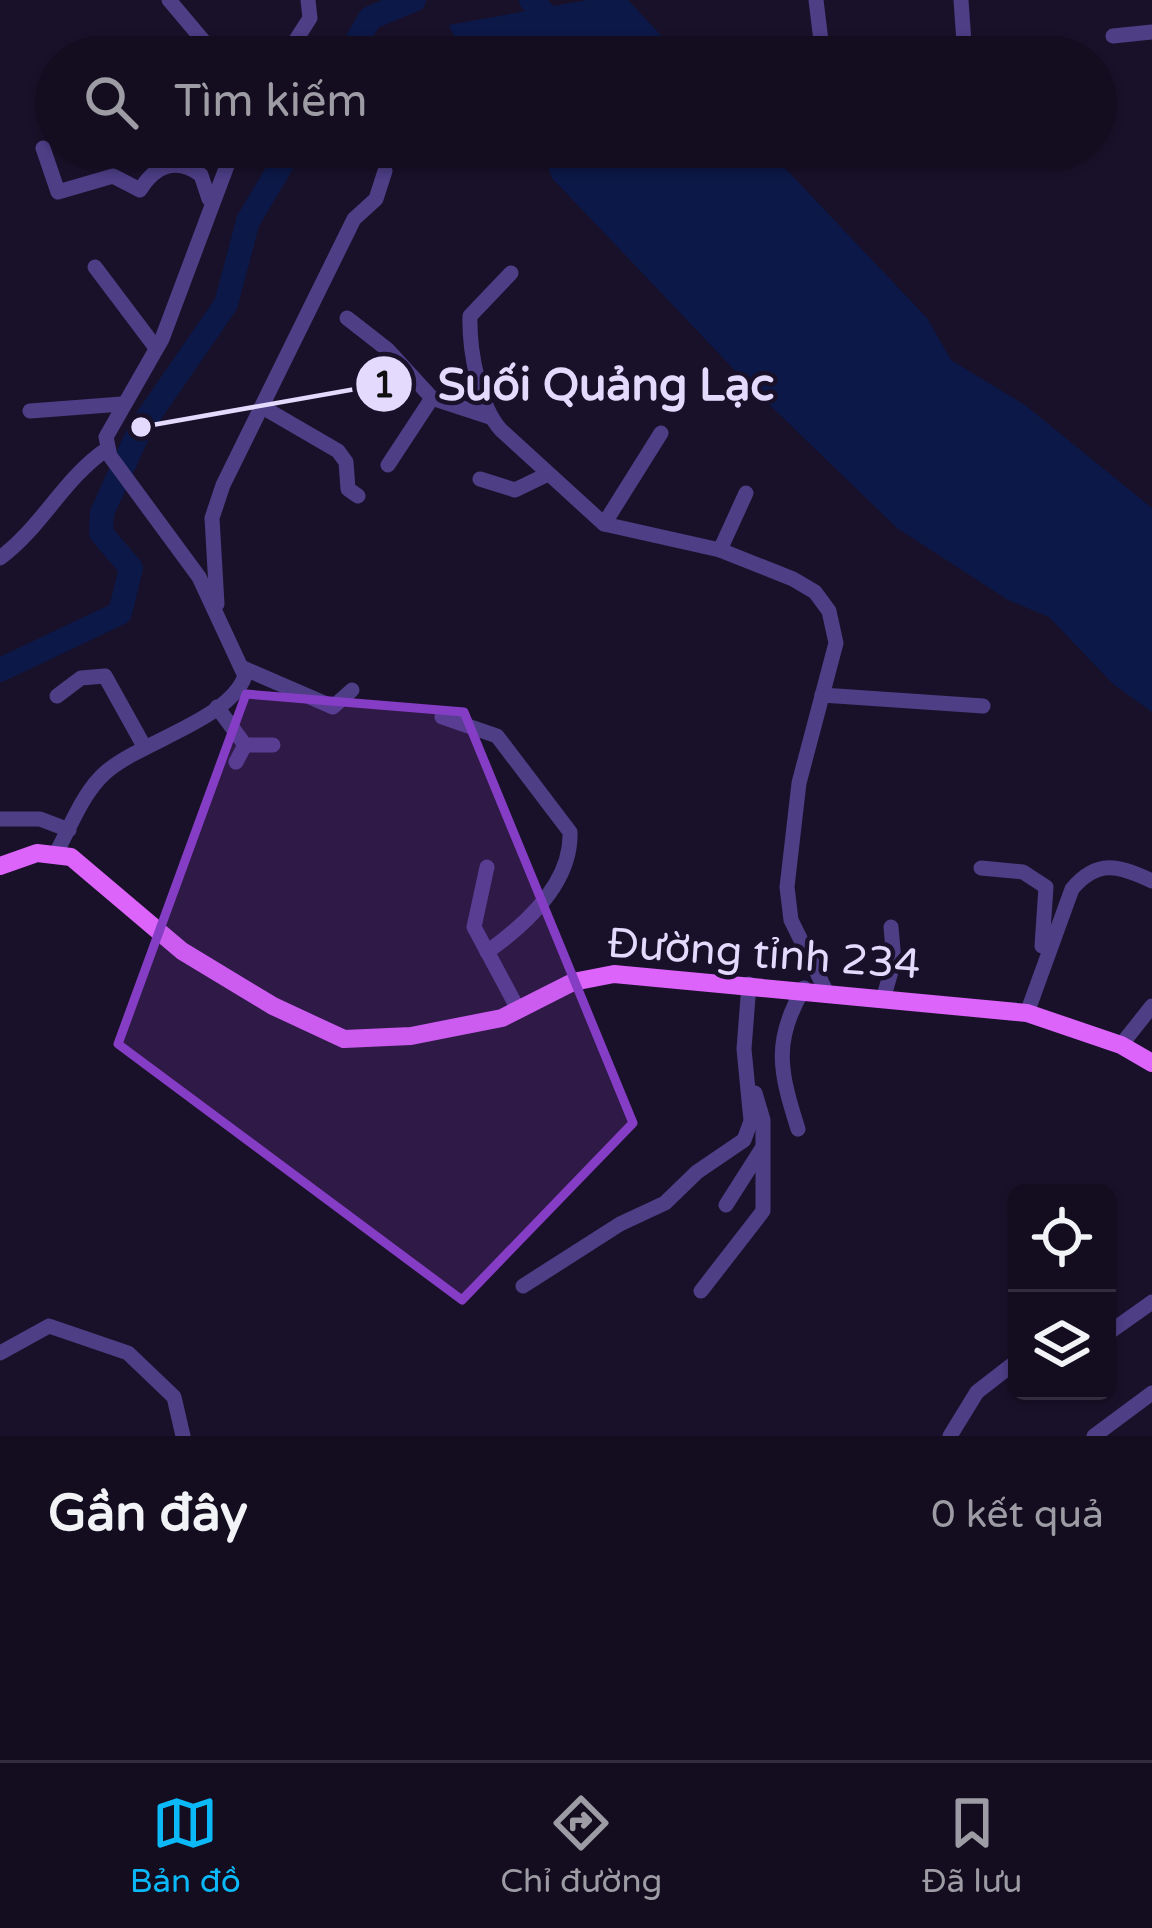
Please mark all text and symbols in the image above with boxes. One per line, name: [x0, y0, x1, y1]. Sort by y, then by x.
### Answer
search box: [36, 36, 1116, 168]
icon: search: [78, 69, 144, 135]
text: Tìm kiếm: [174, 75, 368, 129]
callout: Suối Quảng Lạc: [354, 344, 798, 425]
text: Suối Quảng Lạc: [438, 359, 774, 413]
text: 1: [373, 364, 395, 407]
street label: Đường tỉnh 234: [606, 918, 922, 990]
map controls: [1008, 1184, 1116, 1400]
button: locate: [1008, 1184, 1116, 1292]
button: layers: [1008, 1292, 1116, 1400]
text: Gần đây: [48, 1483, 248, 1545]
text: 0 kết quả: [931, 1491, 1104, 1538]
tab: Bản đồ: [130, 1790, 241, 1901]
tab: Chỉ đường: [500, 1790, 662, 1901]
tab: Đã lưu: [922, 1790, 1022, 1901]

